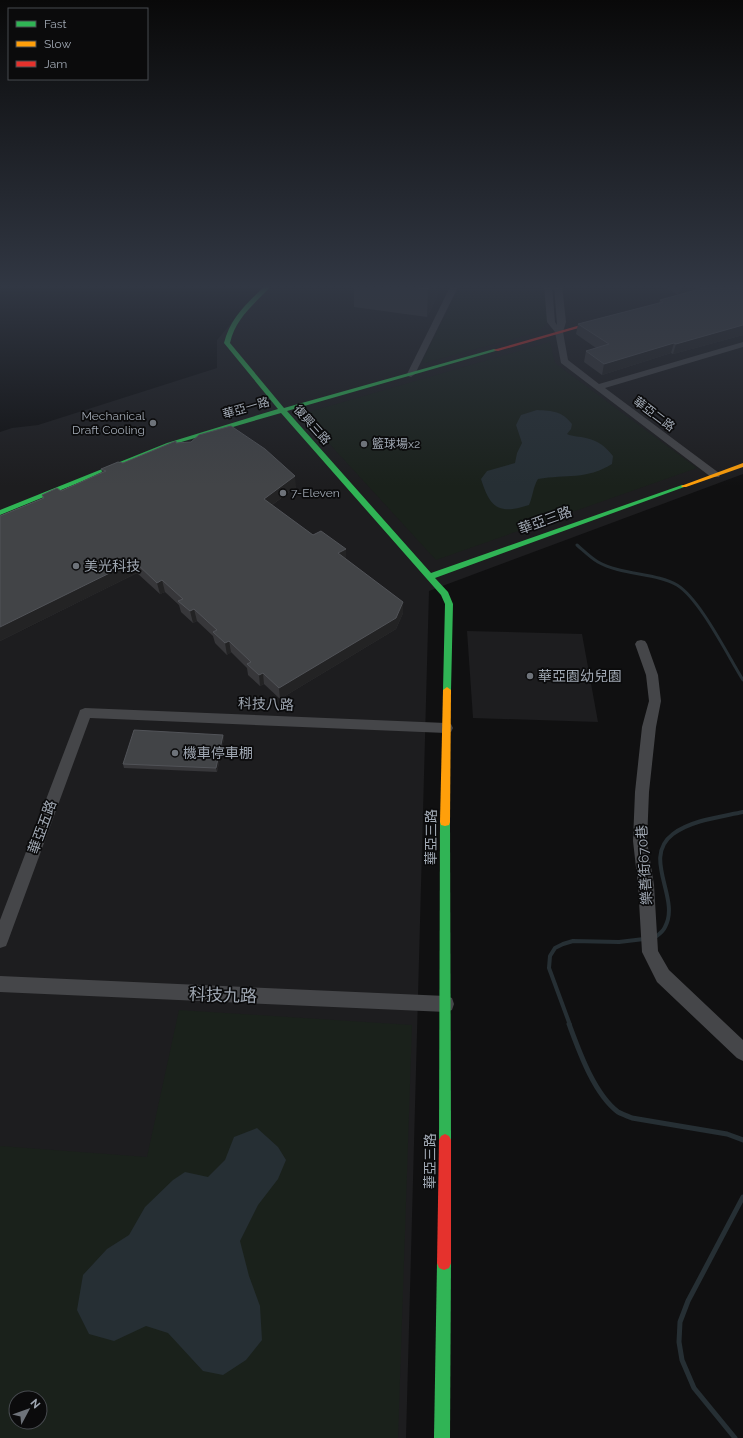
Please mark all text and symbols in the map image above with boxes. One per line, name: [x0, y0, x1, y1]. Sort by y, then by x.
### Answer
legend: [8, 8, 148, 80]
text: Fast: [44, 17, 67, 31]
text: Slow: [44, 37, 71, 51]
text: Jam: [44, 57, 67, 71]
street label: 華亞二路: [631, 394, 677, 434]
street label: 華亞一路: [221, 395, 271, 421]
street label: 復興三路: [291, 402, 333, 448]
place label: Mechanical Draft Cooling: [72, 409, 146, 437]
marker: Mechanical Draft Cooling: [148, 418, 158, 428]
place label: 籃球場x2: [372, 437, 420, 451]
marker: 籃球場x2: [359, 439, 369, 449]
place label: 7-Eleven: [291, 486, 340, 500]
marker: 7-Eleven: [278, 488, 288, 498]
street label: 華亞三路: [516, 503, 574, 537]
place label: 美光科技: [84, 558, 140, 574]
marker: 美光科技: [71, 561, 81, 571]
place label: 華亞園幼兒園: [538, 668, 622, 684]
marker: 華亞園幼兒園: [525, 671, 535, 681]
street label: 科技八路: [238, 695, 294, 713]
place label: 機車停車棚: [183, 745, 253, 761]
marker: 機車停車棚: [170, 748, 180, 758]
street label: 華亞五路: [25, 798, 59, 856]
street label: 華亞三路: [423, 809, 439, 865]
street label: 樂善街670巷: [633, 824, 655, 906]
street label: 科技九路: [189, 984, 257, 1006]
street label: 華亞三路: [422, 1133, 438, 1189]
north arrow: [8, 1390, 48, 1430]
text: N: [28, 1396, 43, 1411]

